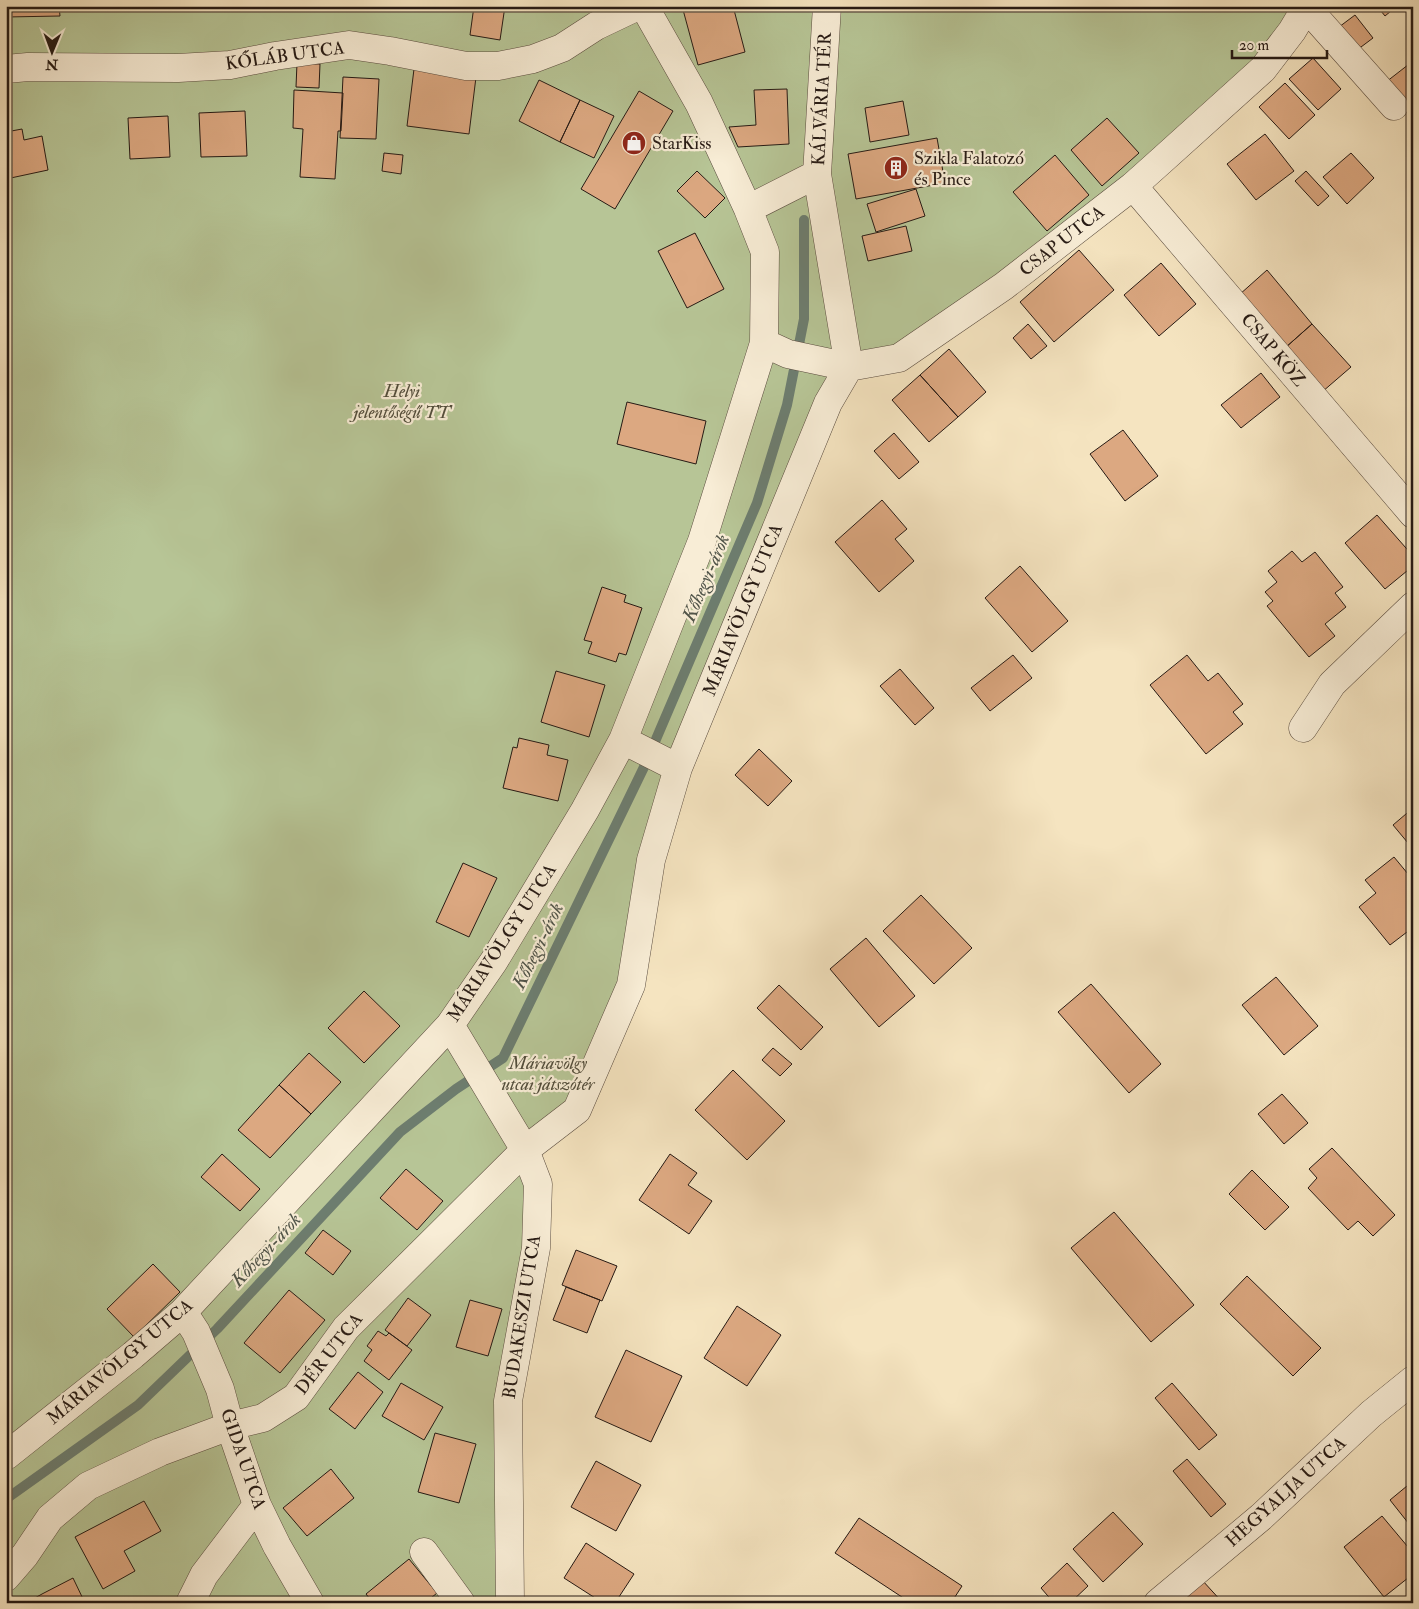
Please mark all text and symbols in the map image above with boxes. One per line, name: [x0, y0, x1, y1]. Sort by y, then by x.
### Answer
north arrow: [28, 28, 78, 78]
scale bar: [1232, 28, 1326, 60]
street label: KÁLVÁRIA TÉR: [807, 31, 837, 166]
street label: KŐLÁB UTCA: [224, 36, 347, 76]
text: 20 m: [1239, 36, 1269, 55]
text: N: [45, 56, 59, 73]
shop icon: StarKiss: [621, 130, 647, 156]
place label: StarKiss: [652, 132, 711, 155]
place label: Szikla Falatozó és Pince: [914, 147, 1024, 191]
building icon: Szikla Falatozó és Pince: [883, 155, 909, 181]
street label: CSAP UTCA: [1015, 200, 1110, 281]
street label: CSAP KÖZ: [1236, 308, 1310, 392]
park label: Helyi jelentőségű TT: [349, 380, 453, 424]
street label: MÁRIAVÖLGY UTCA: [698, 520, 788, 699]
water label: Kőhegyi-árok: [676, 531, 735, 626]
street label: MÁRIAVÖLGY UTCA: [442, 859, 562, 1026]
water label: Kőhegyi-árok: [506, 899, 569, 994]
park label: Máriavölgy utcai játszótér: [502, 1052, 596, 1096]
water label: Kőhegyi-árok: [225, 1208, 306, 1293]
street label: BUDAKESZI UTCA: [498, 1233, 546, 1401]
street label: MÁRIAVÖLGY UTCA: [42, 1294, 198, 1430]
street label: DÉR UTCA: [290, 1308, 368, 1399]
street label: GIDA UTCA: [215, 1406, 271, 1513]
street label: HEGYALJA UTCA: [1221, 1431, 1352, 1552]

